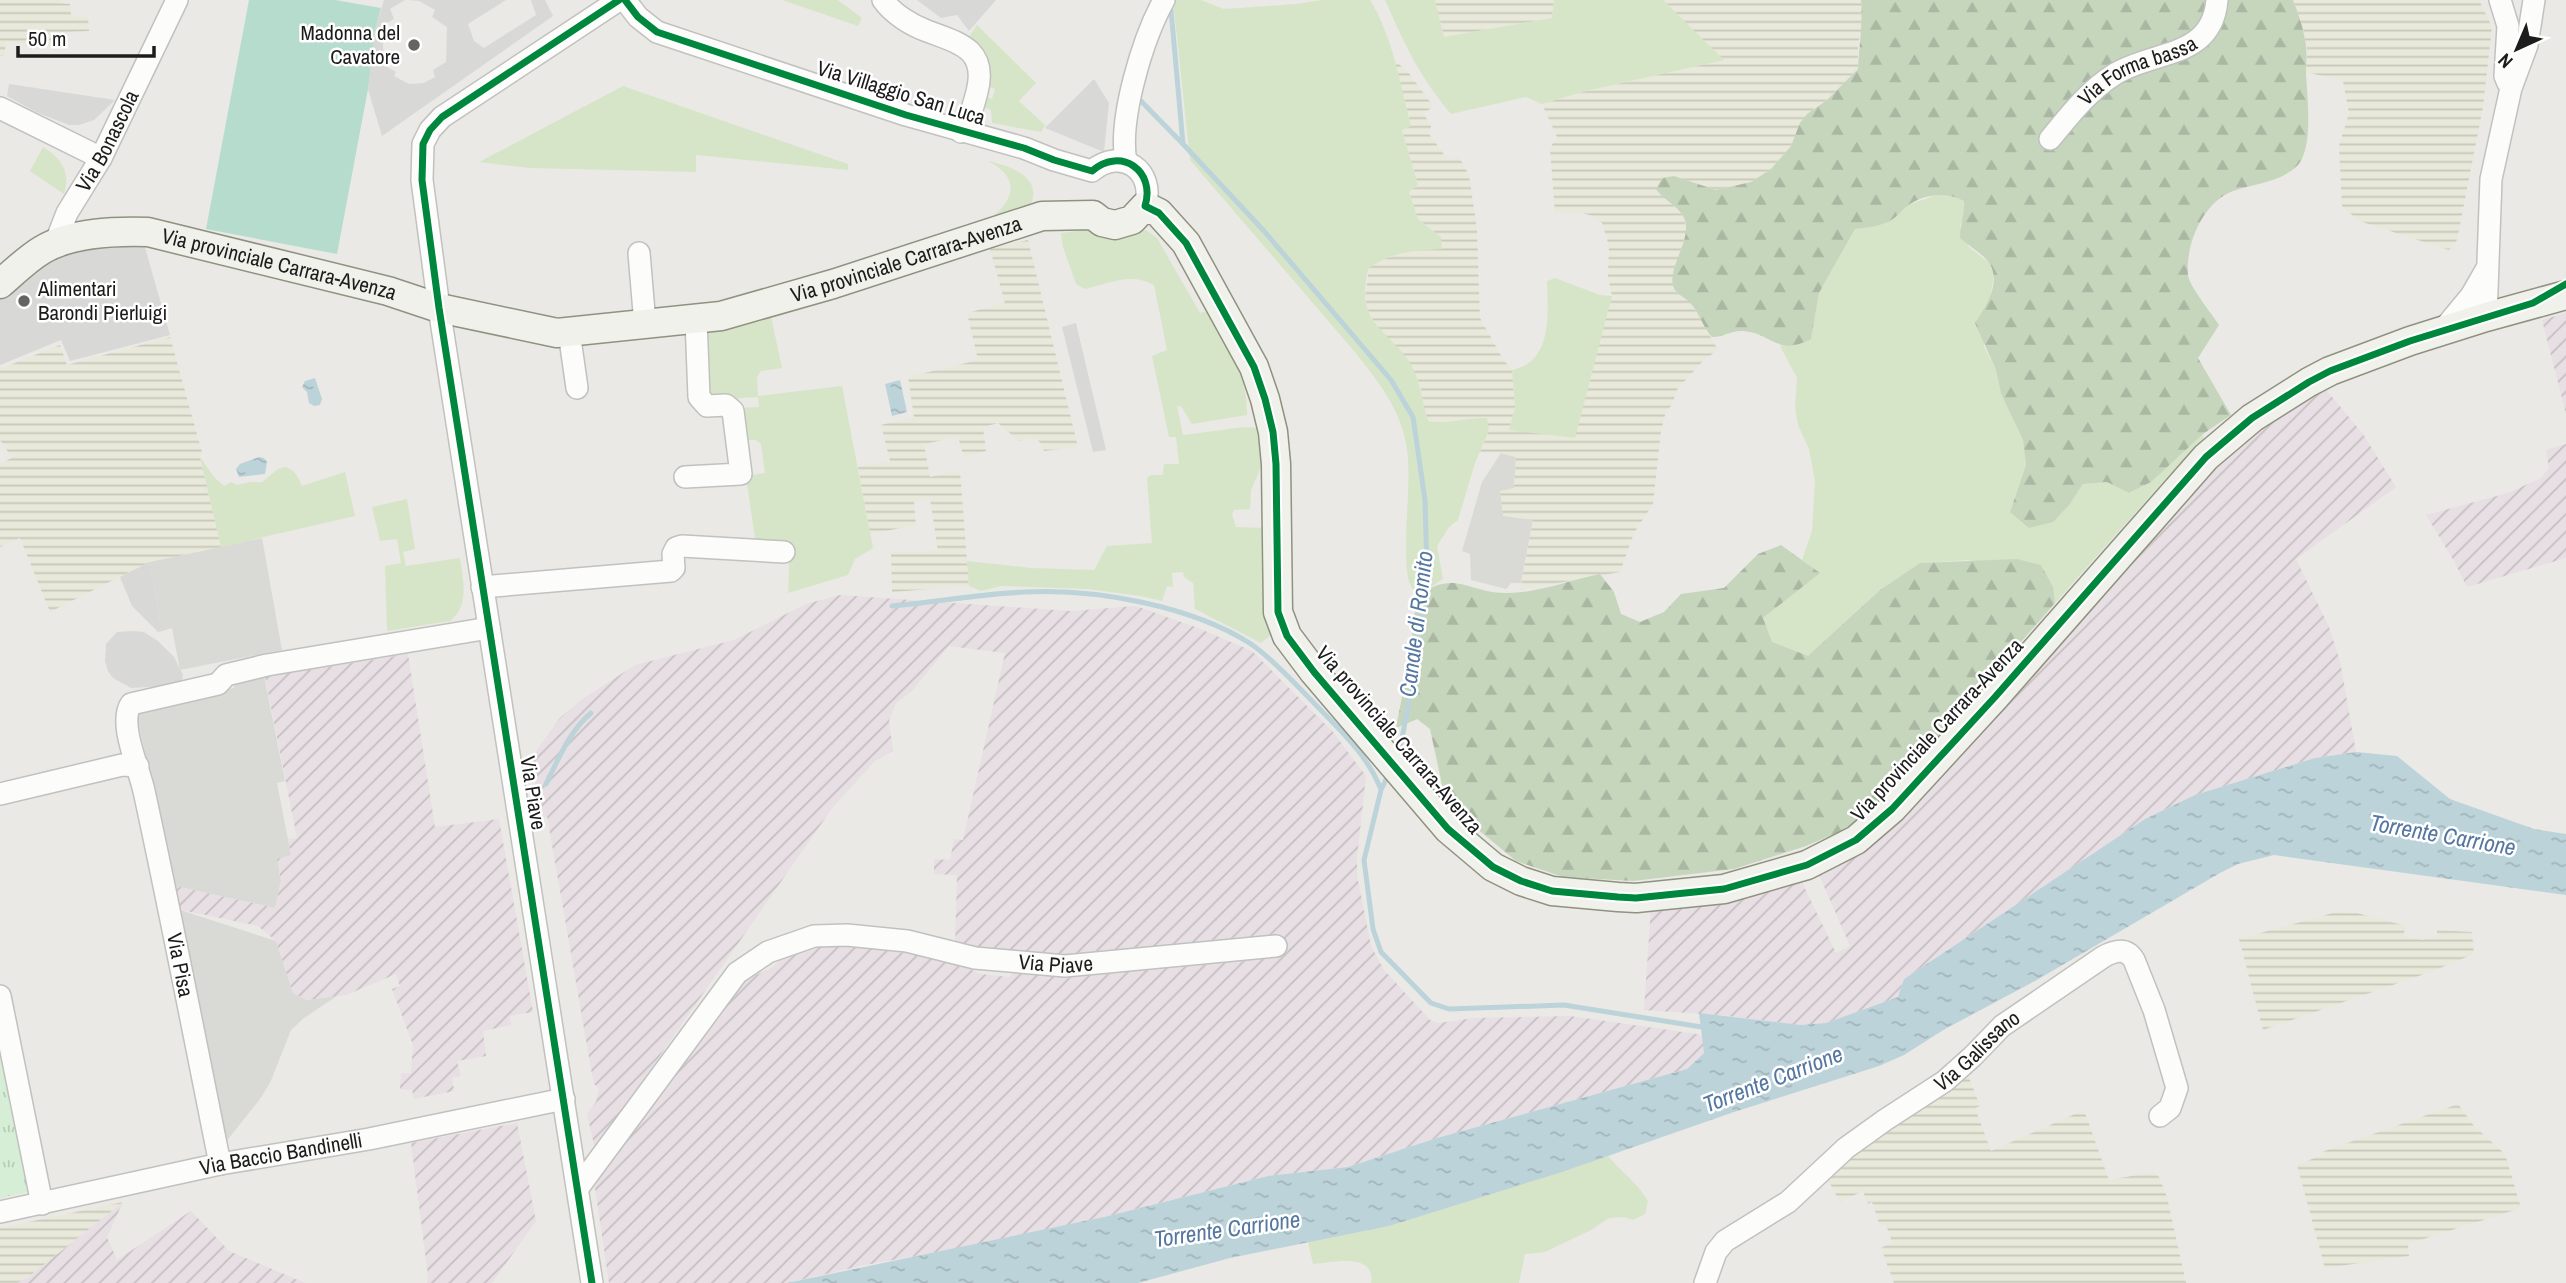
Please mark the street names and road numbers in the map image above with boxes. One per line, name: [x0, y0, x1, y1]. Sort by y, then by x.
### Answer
street label: Via Forma bassa: [2071, 29, 2203, 112]
street label: Via Villaggio San Luca: [813, 53, 989, 132]
street label: Via Bonascola: [69, 85, 146, 197]
street label: Via provinciale Carrara-Avenza: [787, 208, 1026, 309]
street label: Via provinciale Carrara-Avenza: [159, 221, 401, 307]
street label: Via provinciale Carrara-Avenza: [1844, 631, 2030, 828]
street label: Via provinciale Carrara-Avenza: [1310, 639, 1490, 840]
street label: Via Piave: [513, 754, 554, 832]
street label: Via Pisa: [160, 930, 201, 1000]
street label: Via Piave: [1017, 947, 1094, 980]
street label: Via Galissano: [1928, 1003, 2025, 1098]
street label: Via Baccio Bandinelli: [197, 1125, 364, 1182]

